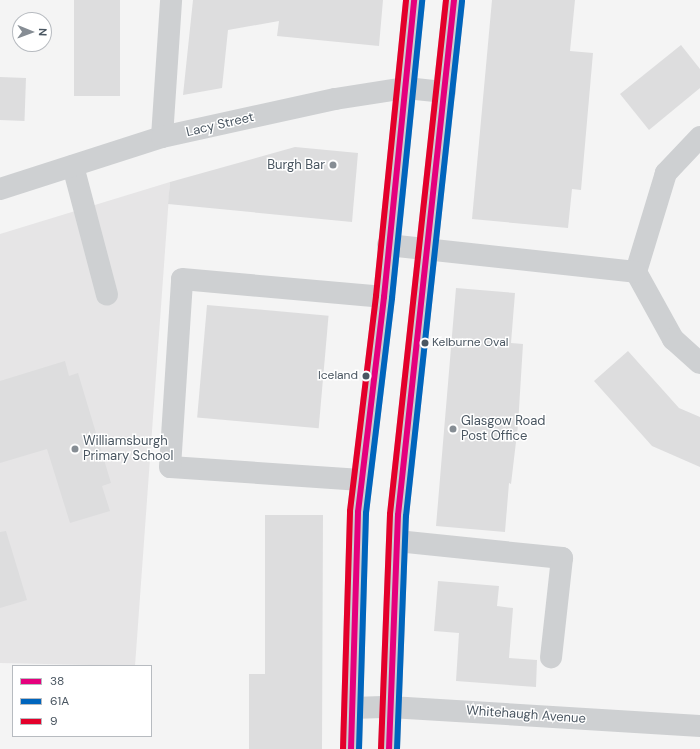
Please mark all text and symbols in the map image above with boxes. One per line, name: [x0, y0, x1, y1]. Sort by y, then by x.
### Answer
north arrow: [12, 12, 52, 52]
text: N: [36, 28, 50, 36]
street label: Lacy Street: [185, 110, 255, 140]
place label: Burgh Bar: [267, 157, 325, 173]
marker: Burgh Bar: [328, 160, 338, 170]
place label: Kelburne Oval: [432, 336, 508, 350]
marker: Kelburne Oval: [420, 338, 430, 348]
place label: Iceland: [318, 369, 358, 383]
marker: Iceland: [361, 371, 371, 381]
place label: Glasgow Road Post Office: [461, 414, 545, 445]
marker: Glasgow Road Post Office: [448, 424, 458, 434]
place label: Williamsburgh Primary School: [83, 434, 173, 465]
marker: Williamsburgh Primary School: [70, 444, 80, 454]
legend: [12, 665, 152, 737]
text: 38: [50, 673, 64, 689]
text: 61A: [50, 693, 69, 709]
street label: Whitehaugh Avenue: [466, 703, 586, 727]
text: 9: [50, 713, 58, 729]

